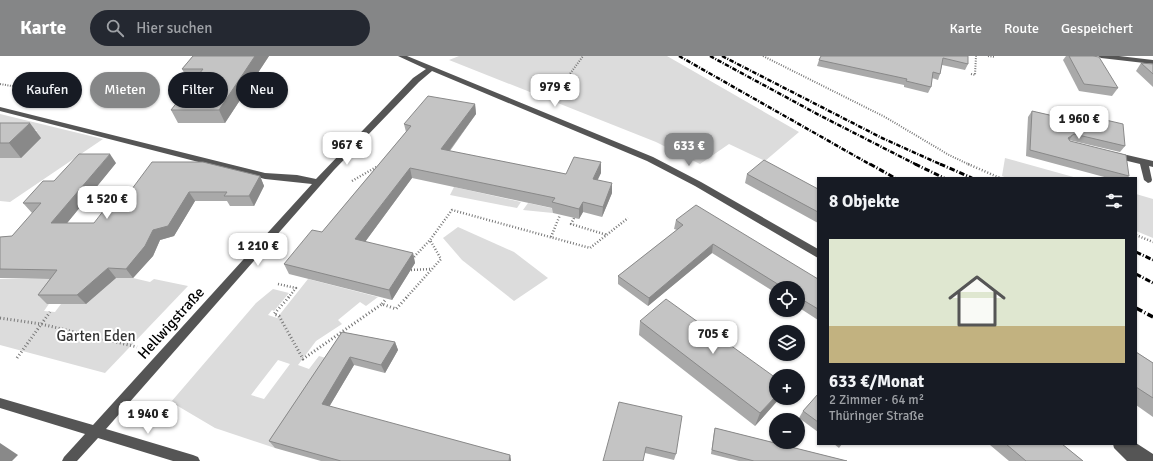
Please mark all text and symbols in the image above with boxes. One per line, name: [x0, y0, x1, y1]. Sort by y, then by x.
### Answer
search box: [90, 10, 370, 46]
text: Karte: [20, 16, 66, 40]
icon: search: [104, 17, 126, 39]
text: Hier suchen: [136, 19, 212, 37]
text: Karte: [949, 20, 982, 37]
text: Route: [1004, 20, 1039, 37]
text: Gespeichert: [1061, 20, 1133, 37]
chip: Kaufen: [12, 72, 82, 108]
chip: Mieten: [90, 72, 160, 108]
chip: Filter: [168, 72, 228, 108]
chip: Neu: [236, 72, 288, 108]
pin: 979 €: [527, 74, 583, 108]
text: 979 €: [540, 79, 570, 95]
pin: 1 960 €: [1042, 106, 1116, 140]
text: 1 960 €: [1059, 111, 1099, 127]
pin: 967 €: [319, 132, 375, 166]
pin: 633 €: [661, 133, 717, 167]
text: 967 €: [332, 137, 362, 153]
text: 633 €: [674, 138, 704, 154]
pin: 1 520 €: [70, 186, 144, 220]
icon: filters: [1103, 190, 1125, 212]
text: 1 520 €: [87, 191, 127, 207]
text: 8 Objekte: [829, 191, 900, 212]
pin: 1 210 €: [221, 233, 295, 267]
text: 1 210 €: [238, 238, 278, 254]
icon: home: [941, 265, 1013, 337]
map controls: [769, 281, 805, 449]
button: locate: [769, 281, 805, 317]
street label: Hellwigstraße: [134, 283, 208, 363]
pin: 705 €: [685, 321, 741, 355]
button: layers: [769, 325, 805, 361]
text: 705 €: [698, 326, 728, 342]
park label: Garten Eden: [56, 327, 136, 345]
button: +: [769, 369, 805, 405]
text: 633 €/Monat: [829, 371, 924, 392]
text: 2 Zimmer · 64 m²: [829, 392, 924, 408]
pin: 1 940 €: [111, 401, 185, 435]
text: 1 940 €: [128, 406, 168, 422]
text: Thüringer Straße: [829, 408, 924, 424]
button: −: [769, 413, 805, 449]

